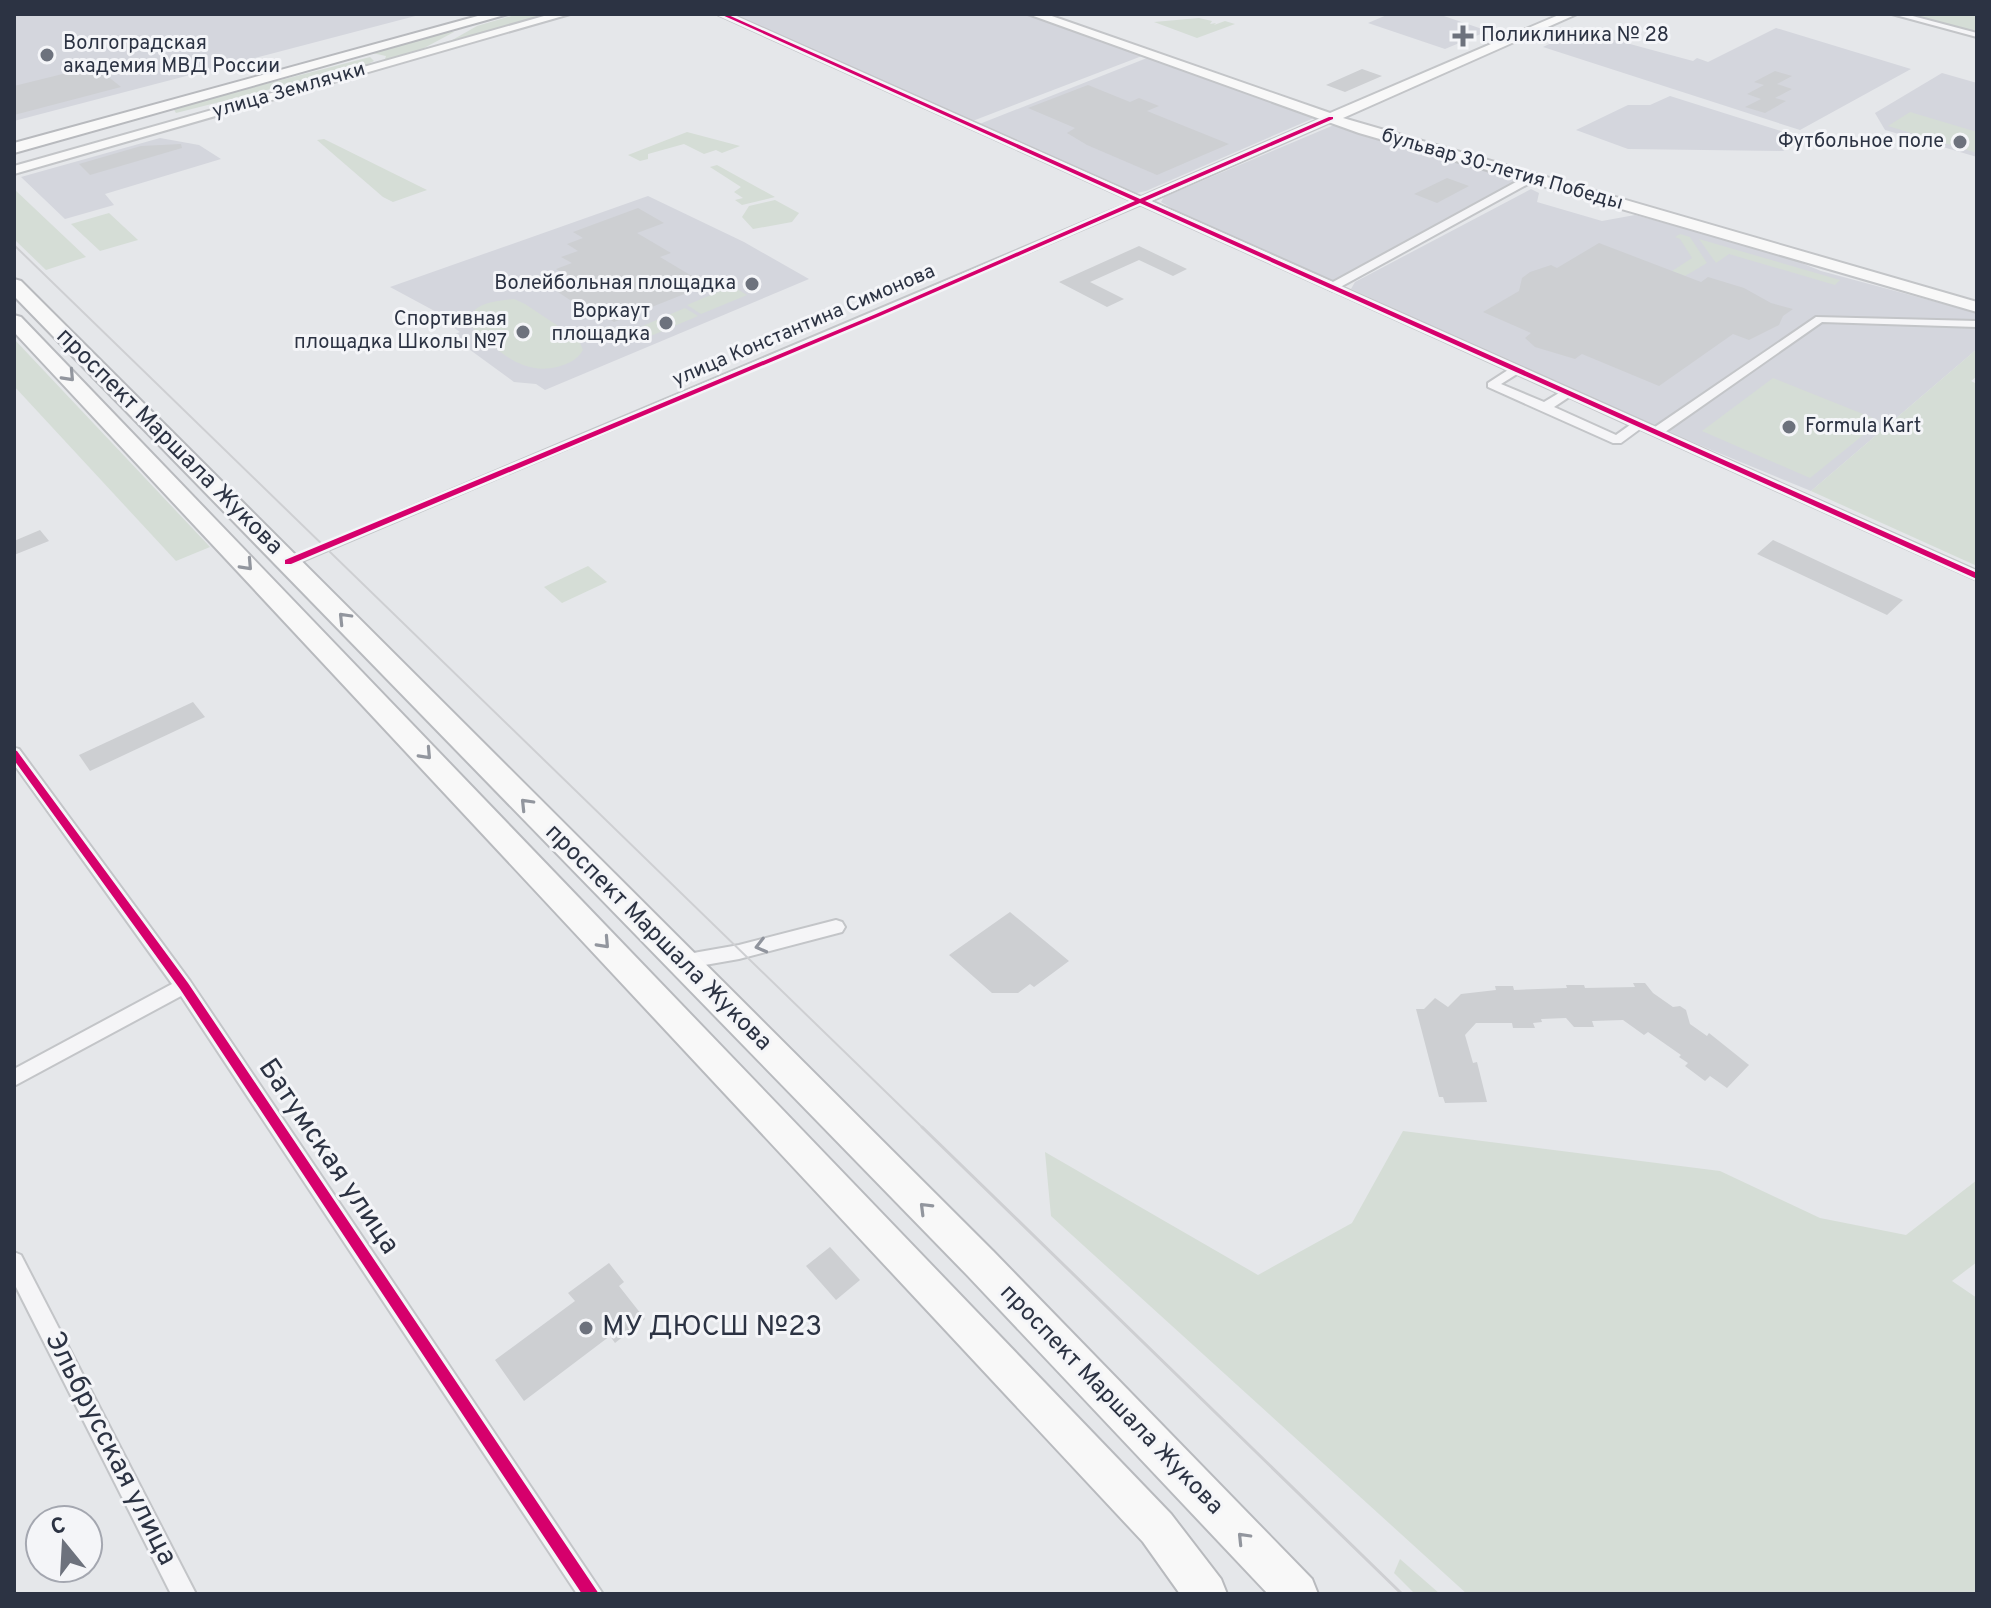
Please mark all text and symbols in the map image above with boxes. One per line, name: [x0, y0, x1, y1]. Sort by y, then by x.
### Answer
place label: Поликлиника № 28: [1481, 23, 1669, 49]
marker: Поликлиника № 28: [1452, 25, 1474, 47]
place label: Волгоградская академия МВД России: [63, 31, 280, 80]
marker: Волгоградская академия МВД России: [38, 46, 56, 64]
street label: улица Землячки: [210, 57, 368, 125]
street label: бульвар 30-летия Победы: [1378, 123, 1626, 217]
place label: Футбольное поле: [1778, 129, 1944, 155]
marker: Футбольное поле: [1951, 133, 1969, 151]
street label: улица Константина Симонова: [669, 259, 939, 393]
place label: Волейбольная площадка: [494, 271, 736, 297]
marker: Волейбольная площадка: [743, 275, 761, 293]
place label: Воркаут площадка: [551, 299, 650, 348]
place label: Спортивная площадка Школы №7: [294, 307, 507, 356]
marker: Воркаут площадка: [657, 314, 675, 332]
street label: проспект Маршала Жукова: [49, 322, 289, 562]
marker: Спортивная площадка Школы №7: [514, 323, 532, 341]
one-way arrow: [59, 367, 73, 382]
place label: Formula Kart: [1805, 414, 1921, 440]
marker: Formula Kart: [1780, 418, 1798, 436]
one-way arrow: [238, 556, 252, 571]
one-way arrow: [339, 613, 353, 627]
one-way arrow: [416, 745, 431, 759]
one-way arrow: [521, 799, 535, 813]
street label: проспект Маршала Жукова: [538, 818, 778, 1058]
one-way arrow: [595, 934, 610, 948]
one-way arrow: [754, 937, 768, 954]
street label: Батумская улица: [249, 1052, 407, 1262]
one-way arrow: [920, 1203, 934, 1217]
street label: проспект Маршала Жукова: [993, 1278, 1229, 1522]
place label: МУ ДЮСШ №23: [602, 1310, 822, 1346]
marker: МУ ДЮСШ №23: [577, 1319, 595, 1337]
street label: Эльбрусская улица: [36, 1326, 184, 1572]
north arrow: [24, 1504, 104, 1584]
text: С: [48, 1512, 69, 1542]
one-way arrow: [1238, 1533, 1253, 1547]

